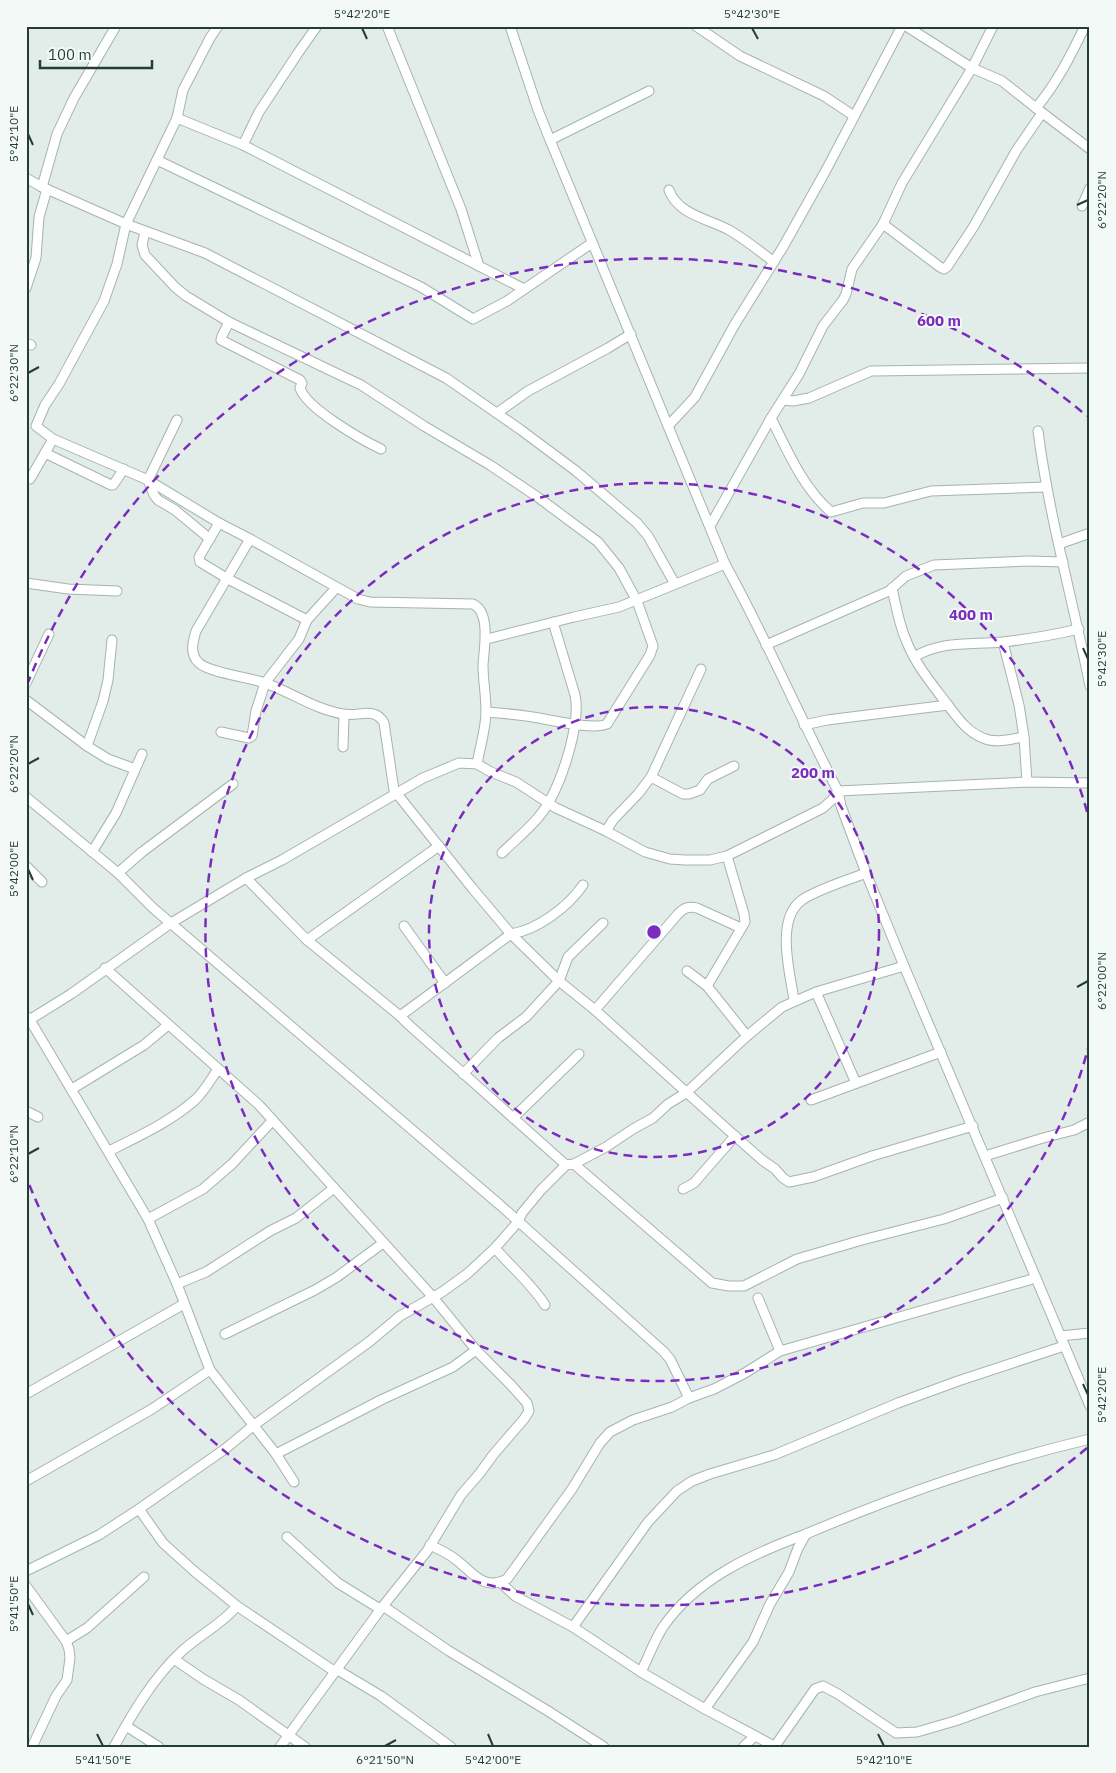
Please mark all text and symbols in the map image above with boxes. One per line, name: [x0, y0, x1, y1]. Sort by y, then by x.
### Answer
text: 5°42'20"E: [334, 6, 390, 21]
text: 5°42'30"E: [724, 6, 780, 21]
scale bar: [40, 38, 152, 70]
text: 100 m: [48, 45, 92, 64]
text: 5°42'10"E: [6, 106, 21, 162]
text: 6°22'20"N: [1094, 171, 1109, 229]
text: 600 m: [917, 311, 961, 330]
text: 6°22'30"N: [6, 344, 21, 402]
text: 400 m: [949, 605, 993, 624]
text: 5°42'30"E: [1094, 631, 1109, 687]
text: 6°22'20"N: [6, 735, 21, 793]
text: 200 m: [791, 763, 835, 782]
text: 5°42'00"E: [6, 841, 21, 897]
centre of rings: [645, 923, 663, 941]
text: 6°22'00"N: [1094, 952, 1109, 1010]
text: 6°22'10"N: [6, 1125, 21, 1183]
text: 5°42'20"E: [1094, 1367, 1109, 1423]
text: 5°41'50"E: [6, 1576, 21, 1632]
text: 5°41'50"E: [75, 1752, 131, 1767]
text: 6°21'50"N: [356, 1752, 414, 1767]
text: 5°42'00"E: [465, 1752, 521, 1767]
text: 5°42'10"E: [856, 1752, 912, 1767]

